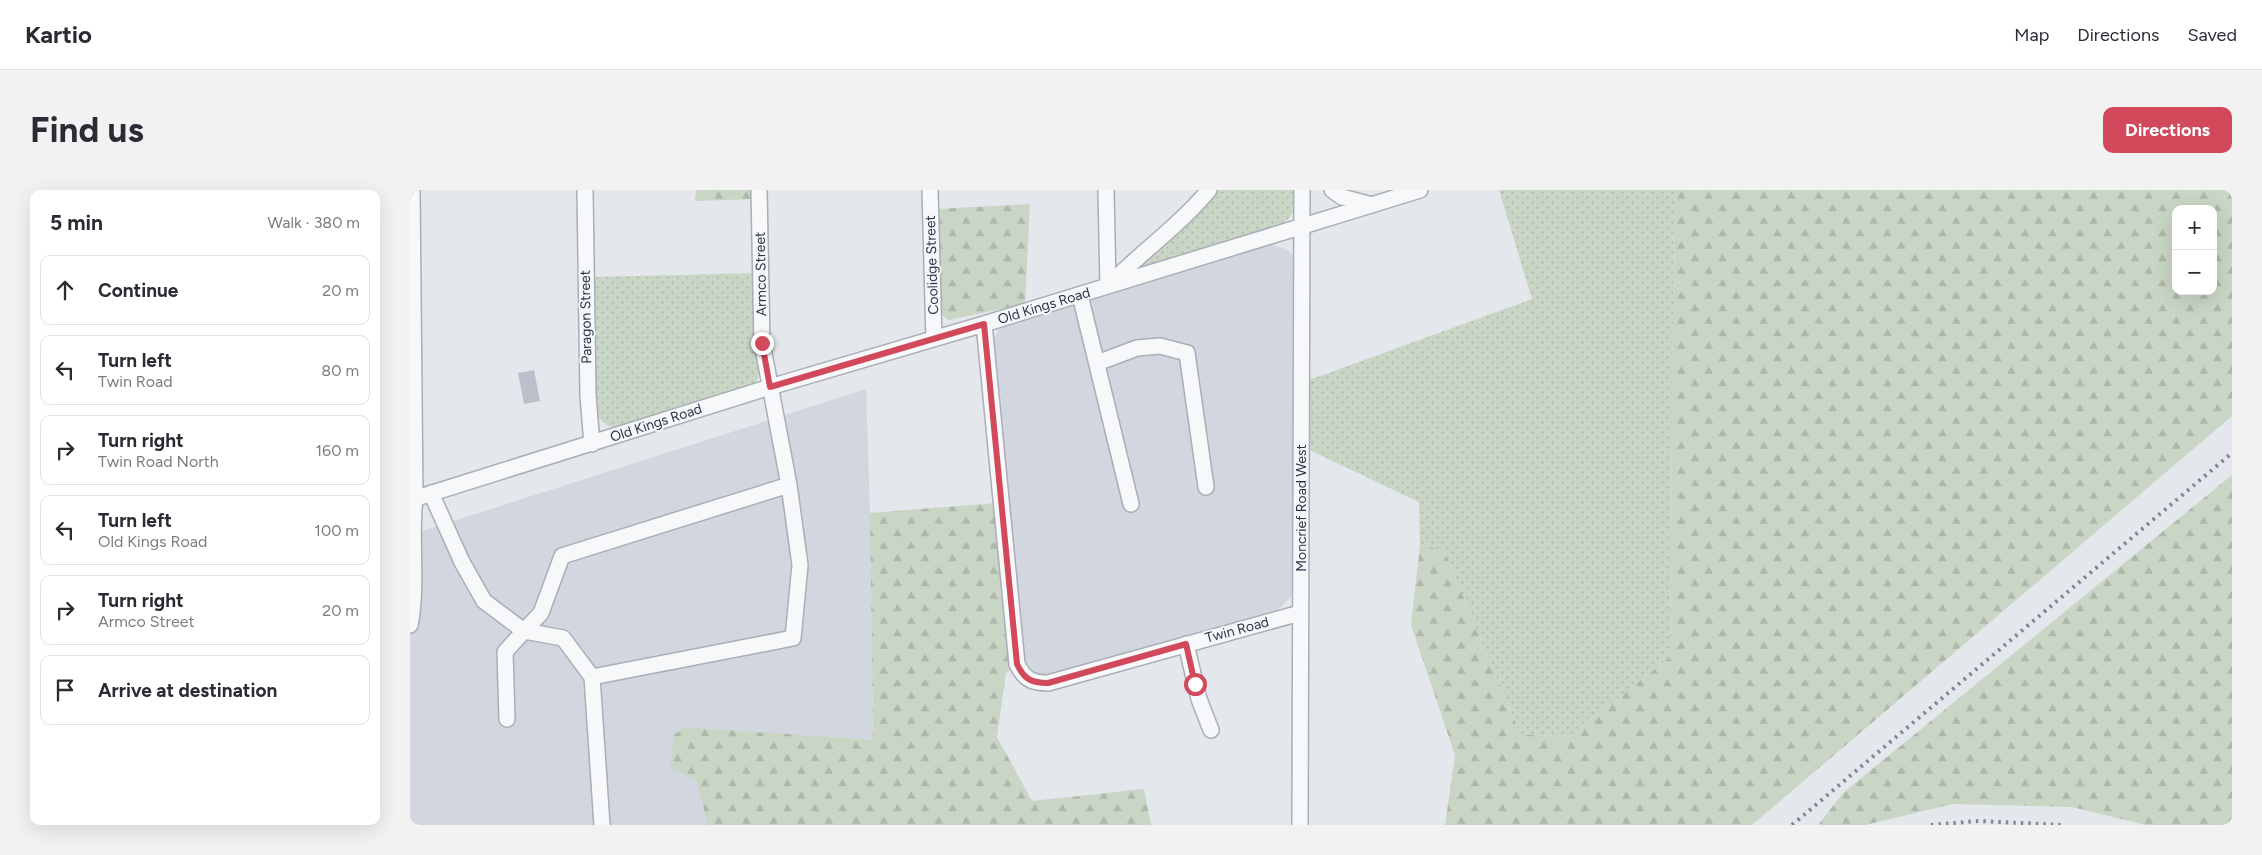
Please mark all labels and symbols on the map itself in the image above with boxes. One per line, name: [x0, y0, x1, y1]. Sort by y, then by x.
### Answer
street label: Coolidge Street: [922, 215, 942, 315]
street label: Armco Street: [752, 232, 770, 316]
street label: Paragon Street: [577, 270, 595, 364]
street label: Old Kings Road: [996, 284, 1092, 328]
route end: [751, 332, 774, 355]
street label: Old Kings Road: [608, 400, 704, 446]
street label: Moncrief Road West: [1293, 444, 1310, 572]
street label: Twin Road: [1203, 613, 1271, 647]
route start: [1184, 673, 1207, 696]

